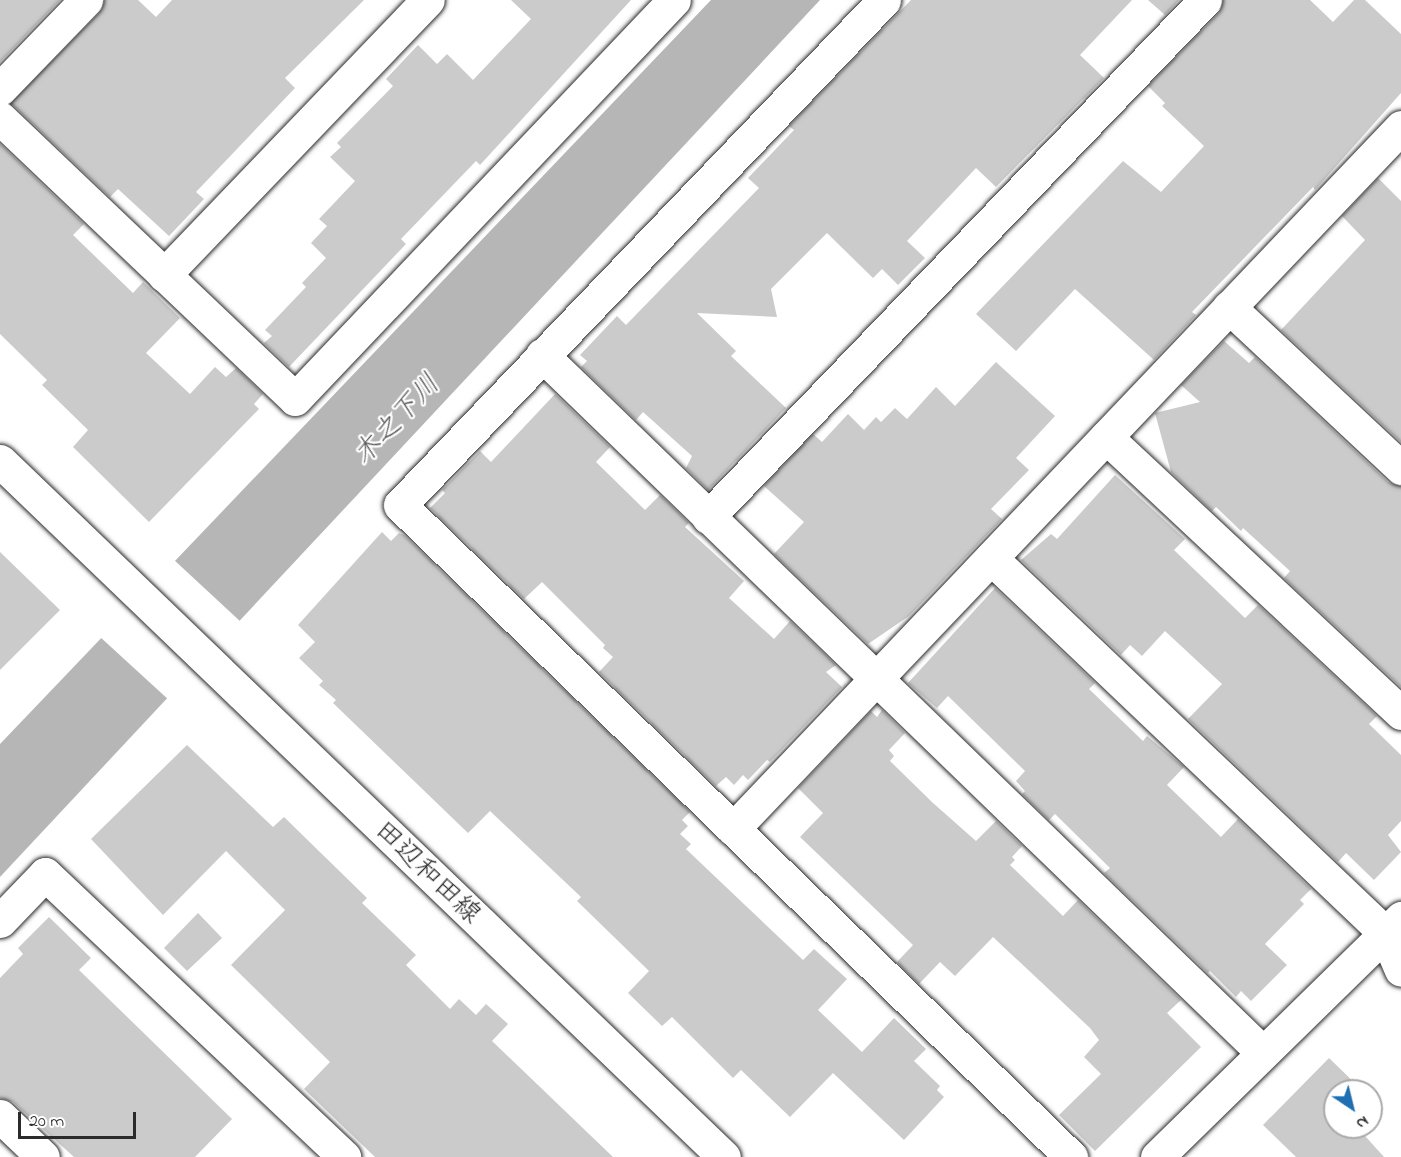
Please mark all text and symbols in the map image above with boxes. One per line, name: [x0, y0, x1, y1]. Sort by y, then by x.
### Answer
water label: 木之下川: [348, 369, 448, 473]
street label: 田辺和田線: [367, 814, 487, 932]
north arrow: [1323, 1079, 1383, 1139]
scale bar: [21, 1100, 140, 1138]
text: 20 m: [29, 1109, 64, 1135]
text: N: [1351, 1109, 1373, 1135]

